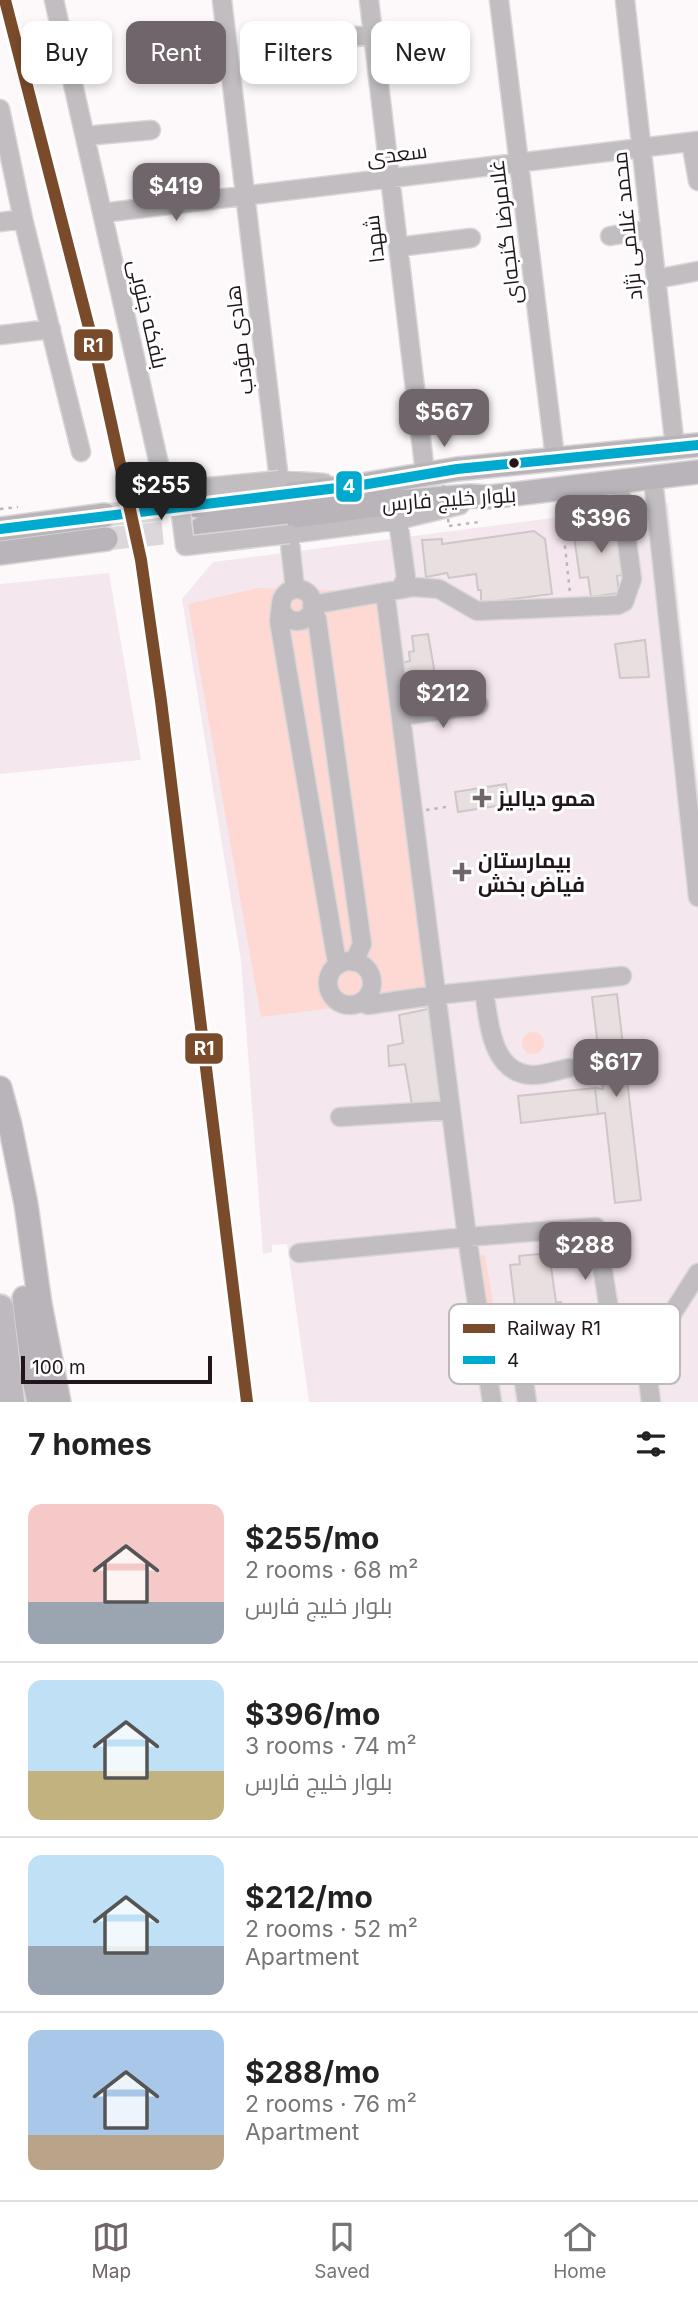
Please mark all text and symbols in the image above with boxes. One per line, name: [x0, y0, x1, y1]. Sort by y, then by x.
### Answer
chip: Buy: [21, 21, 112, 84]
chip: Rent: [126, 21, 226, 84]
chip: Filters: [240, 21, 357, 84]
chip: New: [371, 21, 470, 84]
street label: سعدی: [365, 138, 429, 171]
street label: محمد غلامی نژاد: [607, 150, 648, 302]
street label: غلامرضا گنجه‌ای: [484, 158, 527, 306]
pin: $419: [135, 164, 217, 223]
text: $419: [149, 172, 203, 200]
street label: شهدا: [359, 213, 390, 264]
street label: بلفکه جنوبی: [122, 257, 173, 371]
street label: هادی مؤدب: [220, 284, 259, 396]
line badge: R1: [73, 328, 114, 362]
text: R1: [83, 334, 103, 357]
pin: $567: [403, 390, 485, 449]
text: $567: [415, 398, 473, 426]
unlabelled marker: [507, 456, 521, 470]
pin: $255: [120, 462, 202, 522]
line badge: 4: [335, 470, 363, 503]
text: $255: [132, 471, 190, 499]
text: 4: [343, 475, 355, 498]
street label: بلوار خلیج فارس: [381, 482, 517, 518]
pin: $396: [560, 496, 642, 555]
text: $396: [571, 504, 631, 532]
pin: $212: [402, 670, 484, 730]
text: $212: [416, 679, 470, 707]
place label: همو دیالیز: [497, 786, 596, 812]
marker: همو دیالیز: [472, 788, 492, 808]
place label: بیمارستان فیاض بخش: [478, 848, 585, 897]
marker: بیمارستان فیاض بخش: [452, 862, 472, 882]
line badge: R1: [184, 1032, 224, 1065]
text: R1: [194, 1037, 214, 1060]
pin: $617: [575, 1040, 657, 1099]
text: $617: [589, 1048, 643, 1076]
pin: $288: [544, 1222, 626, 1282]
text: $288: [555, 1231, 615, 1259]
legend: [449, 1304, 680, 1384]
text: Railway R1: [507, 1317, 601, 1340]
text: 4: [507, 1349, 519, 1372]
scale bar: [21, 1353, 212, 1385]
text: 100 m: [32, 1356, 86, 1379]
icon: filters: [632, 1425, 670, 1463]
text: 7 homes: [28, 1426, 152, 1462]
text: $255/mo: [245, 1520, 379, 1556]
icon: home: [84, 1532, 168, 1616]
text: 2 rooms · 68 m²: [245, 1556, 418, 1584]
text: بلوار خلیج فارس: [245, 1592, 392, 1620]
text: $396/mo: [245, 1696, 380, 1732]
icon: home: [84, 1708, 168, 1792]
text: 3 rooms · 74 m²: [245, 1732, 417, 1760]
text: بلوار خلیج فارس: [245, 1768, 392, 1796]
text: $212/mo: [245, 1879, 373, 1915]
icon: home: [84, 1883, 168, 1967]
text: 2 rooms · 52 m²: [245, 1915, 418, 1943]
text: Apartment: [245, 1943, 359, 1971]
text: $288/mo: [245, 2054, 380, 2090]
icon: home: [84, 2058, 168, 2142]
text: 2 rooms · 76 m²: [245, 2090, 417, 2118]
text: Apartment: [245, 2118, 359, 2146]
tab: Map: [92, 2218, 131, 2283]
tab: Saved: [314, 2218, 370, 2283]
tab: Home: [553, 2218, 606, 2283]

